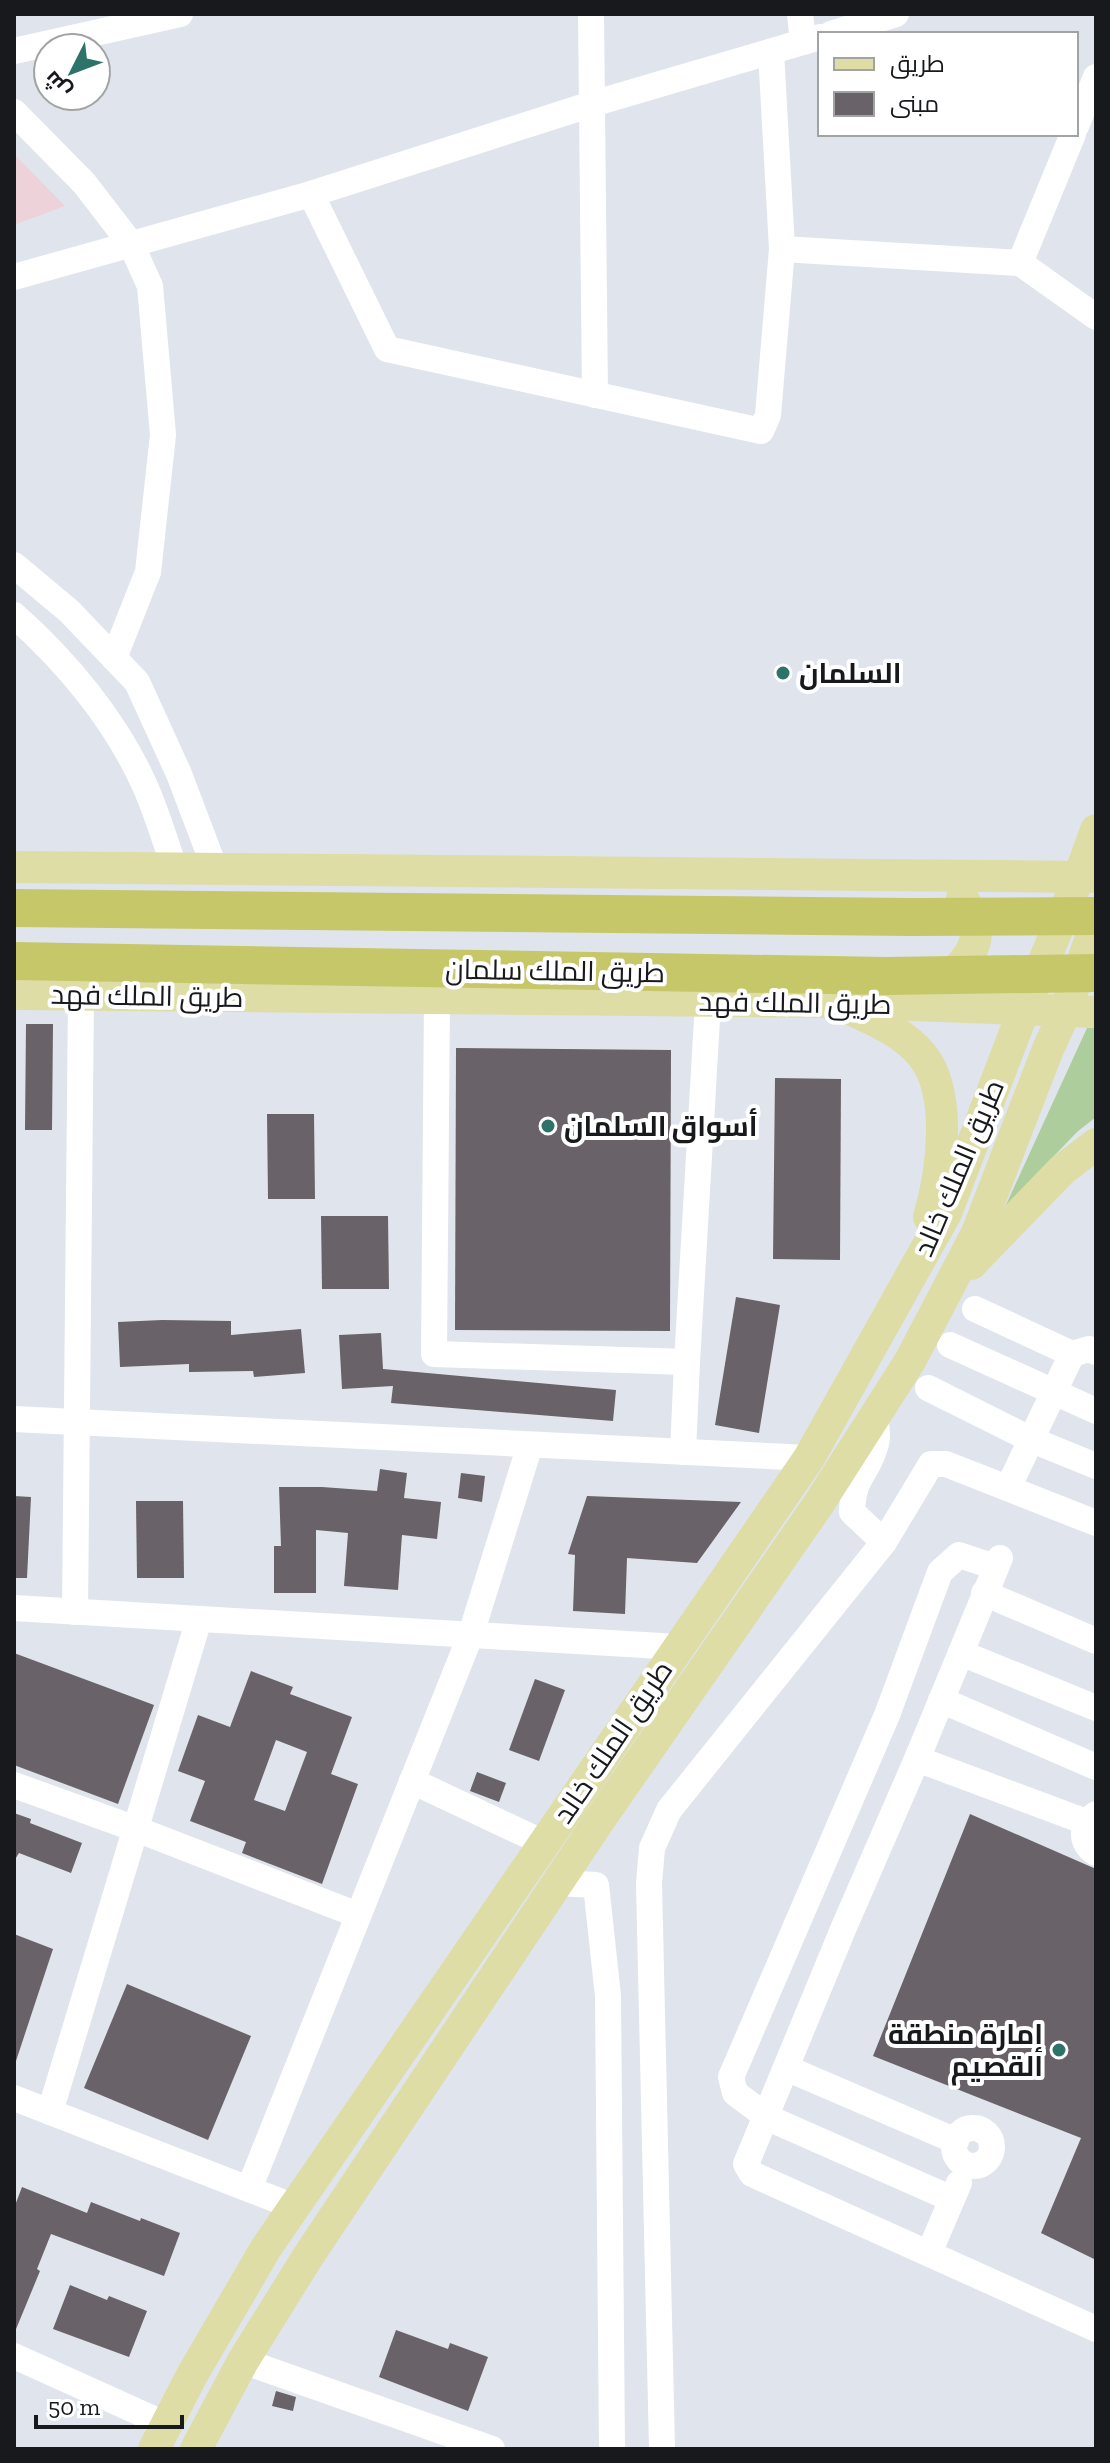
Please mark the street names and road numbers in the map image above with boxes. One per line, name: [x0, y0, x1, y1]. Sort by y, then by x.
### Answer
street label: طريق الملك سلمان: [445, 953, 665, 989]
street label: طريق الملك فهد: [50, 978, 244, 1014]
street label: طريق الملك فهد: [698, 985, 892, 1021]
street label: طريق الملك خالد: [907, 1075, 1011, 1261]
street label: طريق الملك خالد: [547, 1655, 679, 1829]

